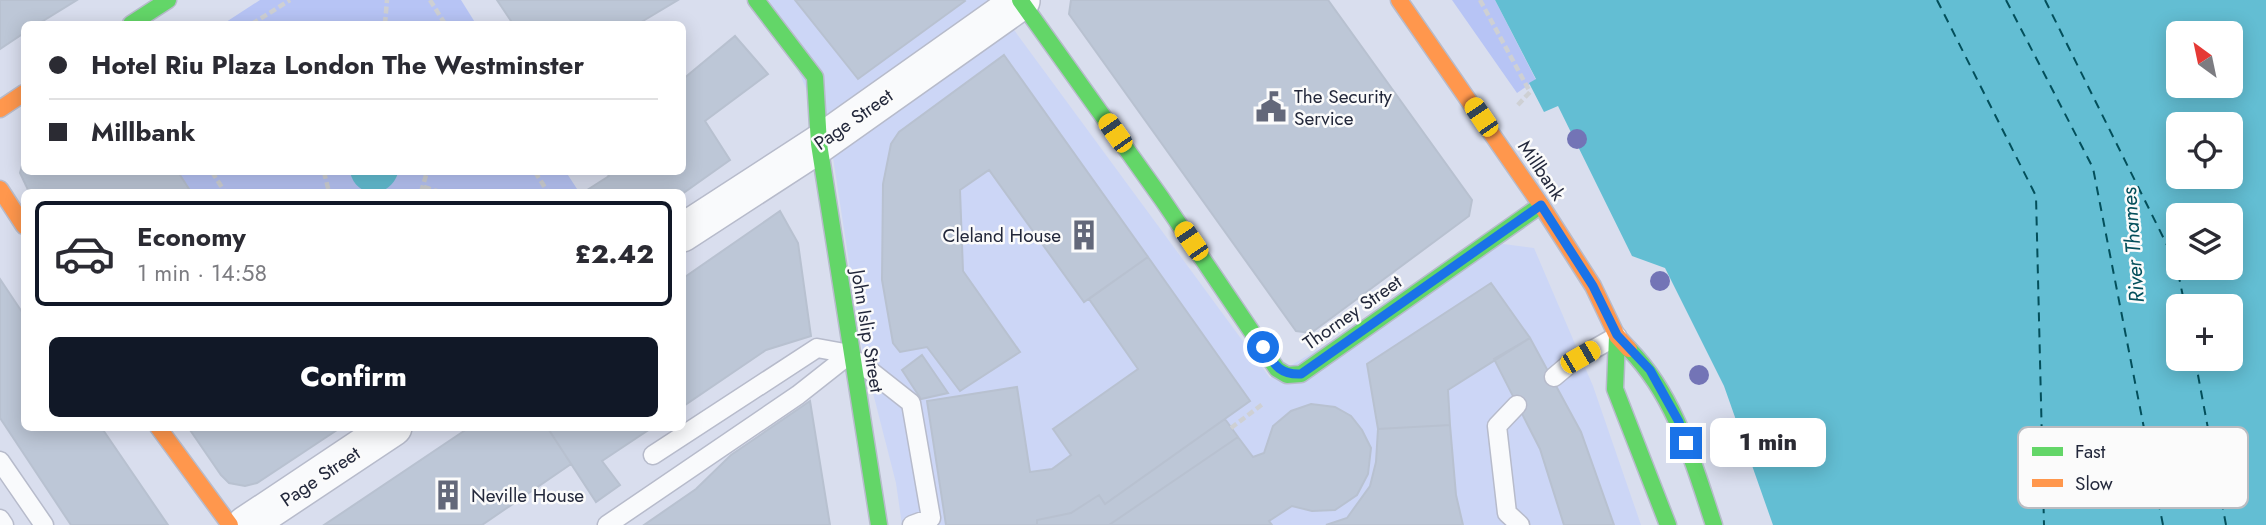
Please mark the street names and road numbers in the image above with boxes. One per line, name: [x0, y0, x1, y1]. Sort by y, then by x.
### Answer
street label: Page Street: [808, 82, 899, 156]
street label: Millbank: [1512, 135, 1572, 206]
street label: John Islip Street: [844, 265, 891, 395]
street label: Thorney Street: [1298, 268, 1407, 356]
street label: Page Street: [275, 440, 366, 513]

